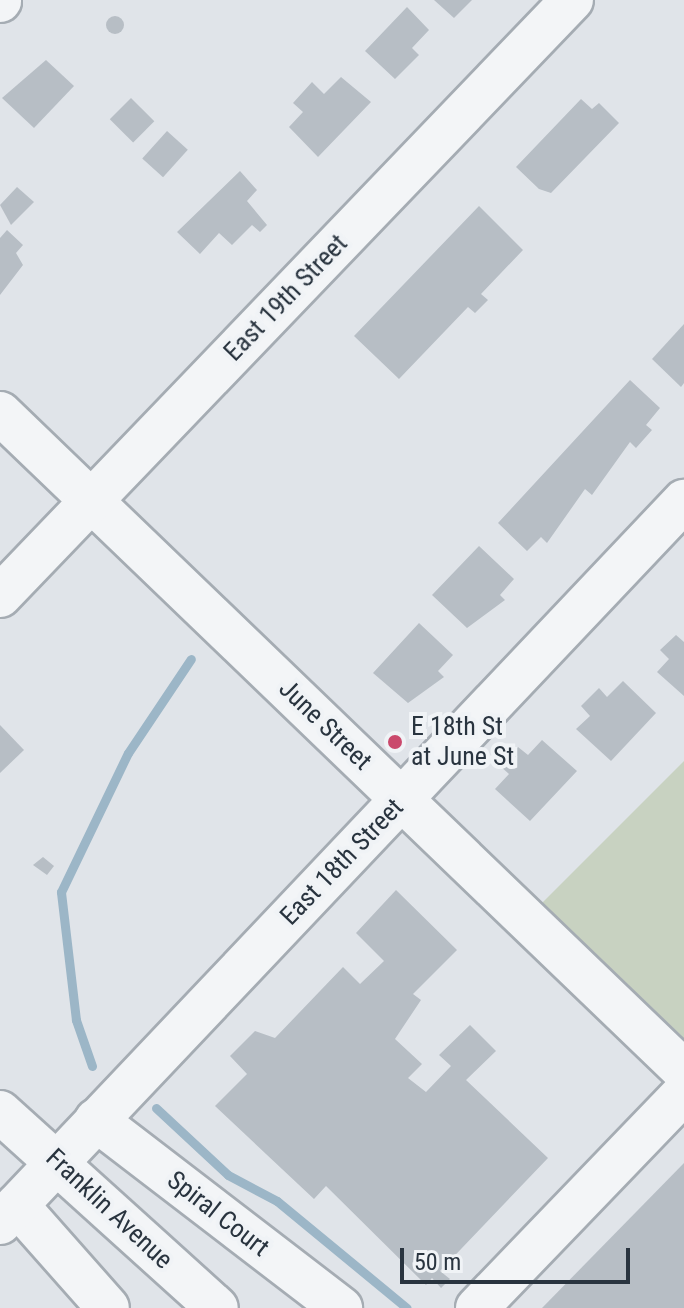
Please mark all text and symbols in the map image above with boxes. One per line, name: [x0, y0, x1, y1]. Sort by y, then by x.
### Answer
street label: East 19th Street: [218, 228, 354, 368]
street label: June Street: [272, 673, 378, 777]
place label: E 18th St at June St: [411, 711, 514, 772]
marker: E 18th St at June St: [386, 733, 404, 751]
street label: East 18th Street: [274, 792, 410, 932]
street label: Franklin Avenue: [39, 1142, 179, 1276]
street label: Spiral Court: [161, 1165, 275, 1263]
scale bar: [404, 1232, 634, 1282]
text: 50 m: [414, 1248, 461, 1276]

